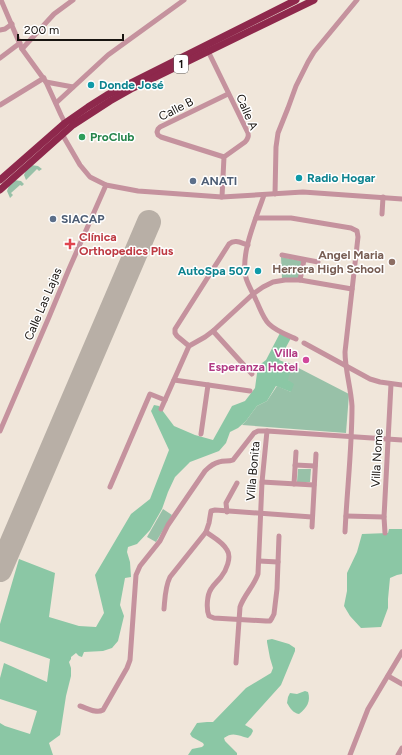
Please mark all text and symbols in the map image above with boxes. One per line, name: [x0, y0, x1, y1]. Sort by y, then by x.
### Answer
scale bar: [18, 16, 123, 42]
text: 200 m: [24, 23, 59, 37]
road number: 1: [174, 55, 188, 73]
place label: Donde José: [99, 78, 164, 92]
marker: Donde José: [86, 80, 96, 90]
street label: Calle A: [233, 92, 261, 132]
street label: Calle B: [156, 94, 196, 124]
place label: ProClub: [90, 130, 134, 144]
marker: ProClub: [77, 132, 87, 142]
place label: Radio Hogar: [307, 171, 376, 185]
marker: Radio Hogar: [294, 173, 304, 183]
place label: ANATI: [201, 174, 237, 188]
marker: ANATI: [188, 176, 198, 186]
place label: SIACAP: [61, 212, 105, 226]
marker: SIACAP: [48, 214, 58, 224]
place label: Clínica Orthopedics Plus: [79, 230, 174, 258]
marker: Clínica Orthopedics Plus: [64, 238, 76, 250]
place label: Angel Maria Herrera High School: [272, 248, 384, 276]
marker: Angel Maria Herrera High School: [387, 257, 397, 267]
place label: AutoSpa 507: [178, 264, 250, 278]
street label: Calle Las Lajas: [21, 265, 65, 343]
marker: AutoSpa 507: [253, 266, 263, 276]
place label: Villa Esperanza Hotel: [208, 346, 298, 374]
marker: Villa Esperanza Hotel: [301, 355, 311, 365]
street label: Villa Nome: [368, 428, 386, 488]
street label: Villa Bonita: [243, 441, 263, 501]

